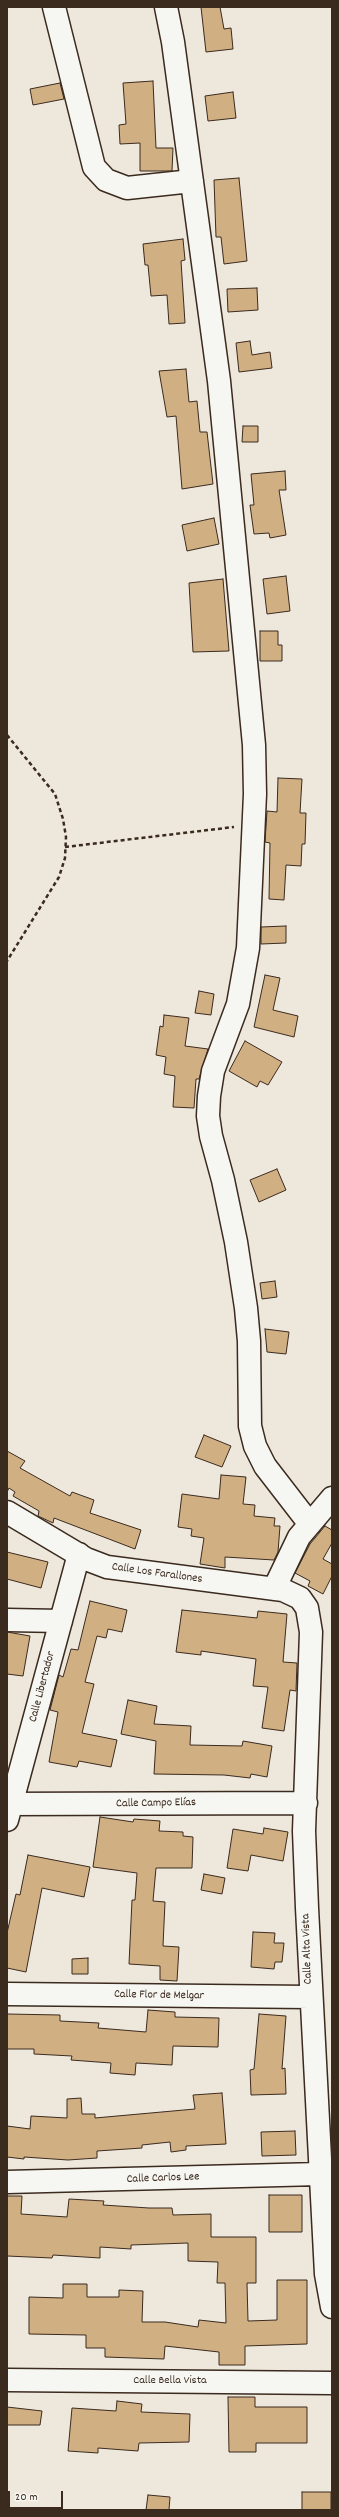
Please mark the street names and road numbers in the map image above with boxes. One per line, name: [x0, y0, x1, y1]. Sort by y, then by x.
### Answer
street label: Calle Los Farallones: [111, 1561, 203, 1587]
street label: Calle Libertador: [27, 1650, 59, 1724]
street label: Calle Campo Elías: [116, 1796, 196, 1812]
street label: Calle Alta Vista: [300, 1913, 316, 1985]
street label: Calle Flor de Melgar: [114, 1988, 204, 2004]
street label: Calle Carlos Lee: [126, 2171, 200, 2187]
street label: Calle Bella Vista: [133, 2374, 207, 2388]

